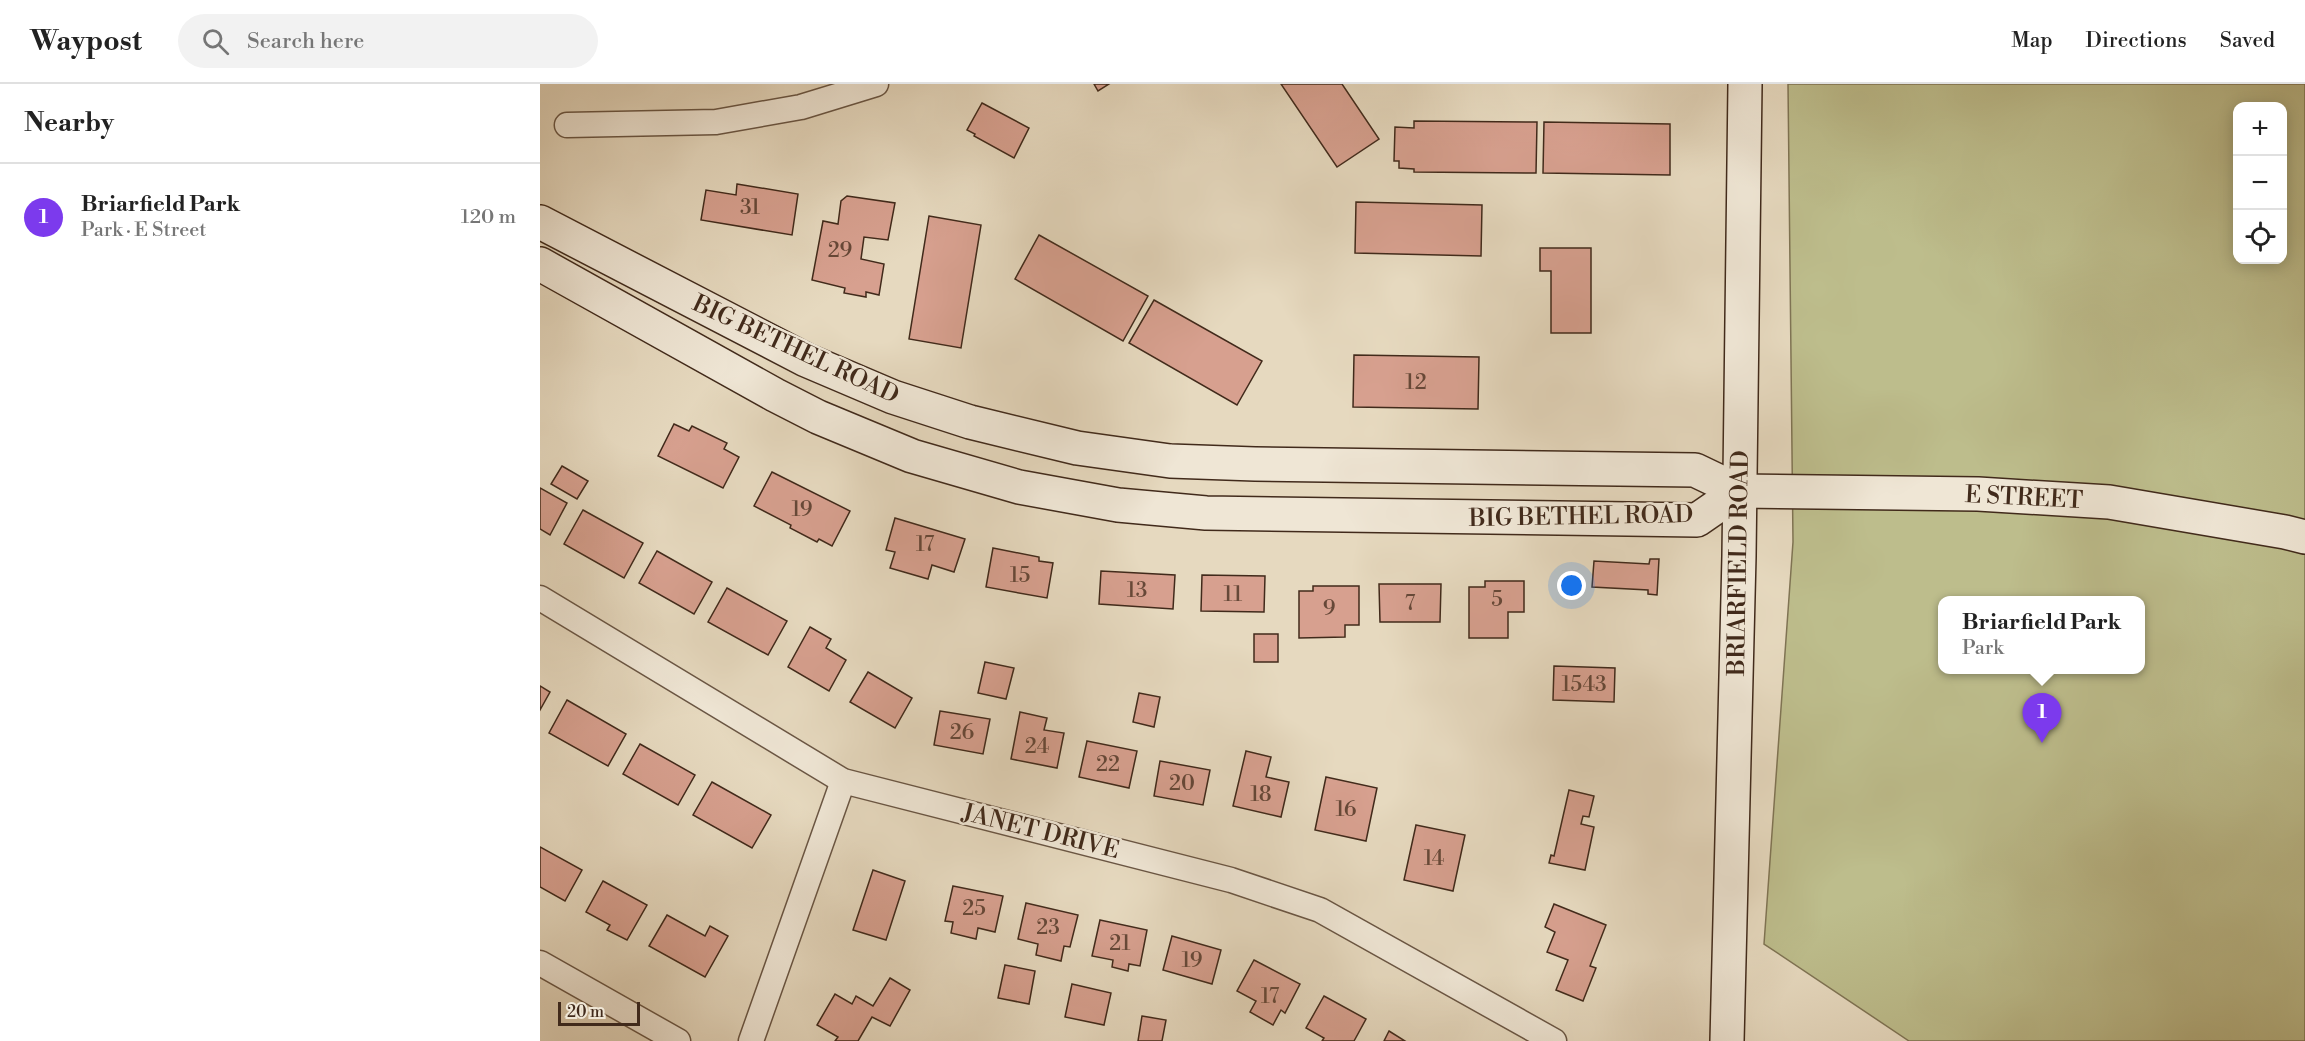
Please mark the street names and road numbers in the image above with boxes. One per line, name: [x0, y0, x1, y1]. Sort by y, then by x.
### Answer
street label: BIG BETHEL ROAD: [687, 288, 904, 411]
street label: BRIARFIELD ROAD: [1722, 450, 1756, 677]
street label: E STREET: [1964, 480, 2084, 516]
street label: BIG BETHEL ROAD: [1468, 500, 1693, 534]
street label: JANET DRIVE: [958, 798, 1122, 866]

